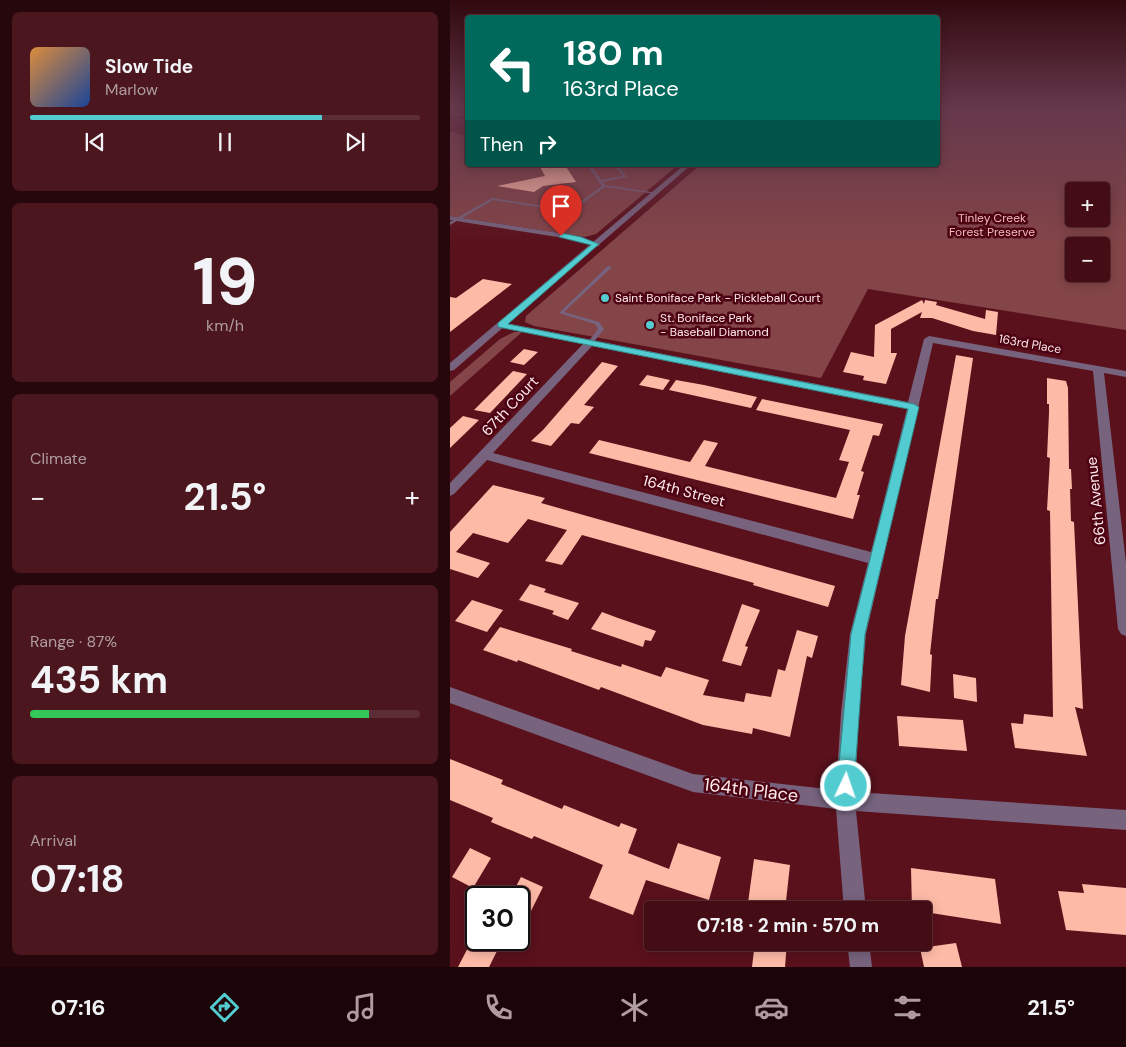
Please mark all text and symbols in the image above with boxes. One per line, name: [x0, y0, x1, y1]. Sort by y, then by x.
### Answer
text: 180 m: [563, 30, 664, 76]
icon: left: [480, 35, 545, 100]
text: Slow Tide: [105, 54, 193, 79]
text: 163rd Place: [563, 74, 679, 103]
text: Marlow: [105, 79, 158, 100]
icon: previous: [81, 128, 109, 156]
icon: pause: [211, 128, 239, 156]
icon: next: [341, 128, 369, 156]
icon: right: [533, 130, 561, 158]
text: Then: [480, 132, 523, 157]
map controls: [1065, 182, 1110, 282]
button: +: [1065, 182, 1110, 227]
pin: [540, 185, 582, 236]
icon: arrive: [547, 192, 575, 220]
park label: Tinley Creek Forest Preserve: [949, 210, 1035, 240]
button: −: [1065, 237, 1110, 282]
text: 19: [193, 240, 257, 324]
place label: Saint Boniface Park - Pickleball Court: [615, 290, 821, 306]
marker: Saint Boniface Park - Pickleball Court: [599, 292, 611, 304]
place label: St. Boniface Park - Baseball Diamond: [660, 310, 769, 340]
text: km/h: [206, 315, 244, 336]
marker: St. Boniface Park - Baseball Diamond: [644, 319, 656, 331]
street label: 163rd Place: [998, 331, 1063, 357]
street label: 67th Court: [477, 372, 543, 440]
text: Climate: [30, 448, 87, 469]
street label: 66th Avenue: [1081, 456, 1111, 546]
street label: 164th Street: [641, 470, 727, 512]
text: 21.5°: [184, 472, 266, 522]
text: −: [30, 479, 45, 516]
text: +: [405, 479, 420, 516]
text: Range · 87%: [30, 631, 117, 652]
text: 435 km: [30, 655, 168, 705]
position arrow: [819, 759, 871, 811]
street label: 164th Place: [702, 772, 800, 808]
text: Arrival: [30, 830, 77, 851]
text: 07:18: [30, 854, 124, 904]
speed limit sign: 30: [465, 886, 530, 951]
text: 07:18 · 2 min · 570 m: [697, 913, 879, 938]
icon: directions: [207, 990, 242, 1025]
icon: music: [344, 990, 379, 1025]
icon: phone: [481, 990, 516, 1025]
icon: climate: [617, 990, 652, 1025]
icon: car: [754, 990, 789, 1025]
icon: filters: [890, 990, 925, 1025]
text: 07:16: [51, 993, 106, 1022]
text: 21.5°: [1027, 993, 1075, 1022]

